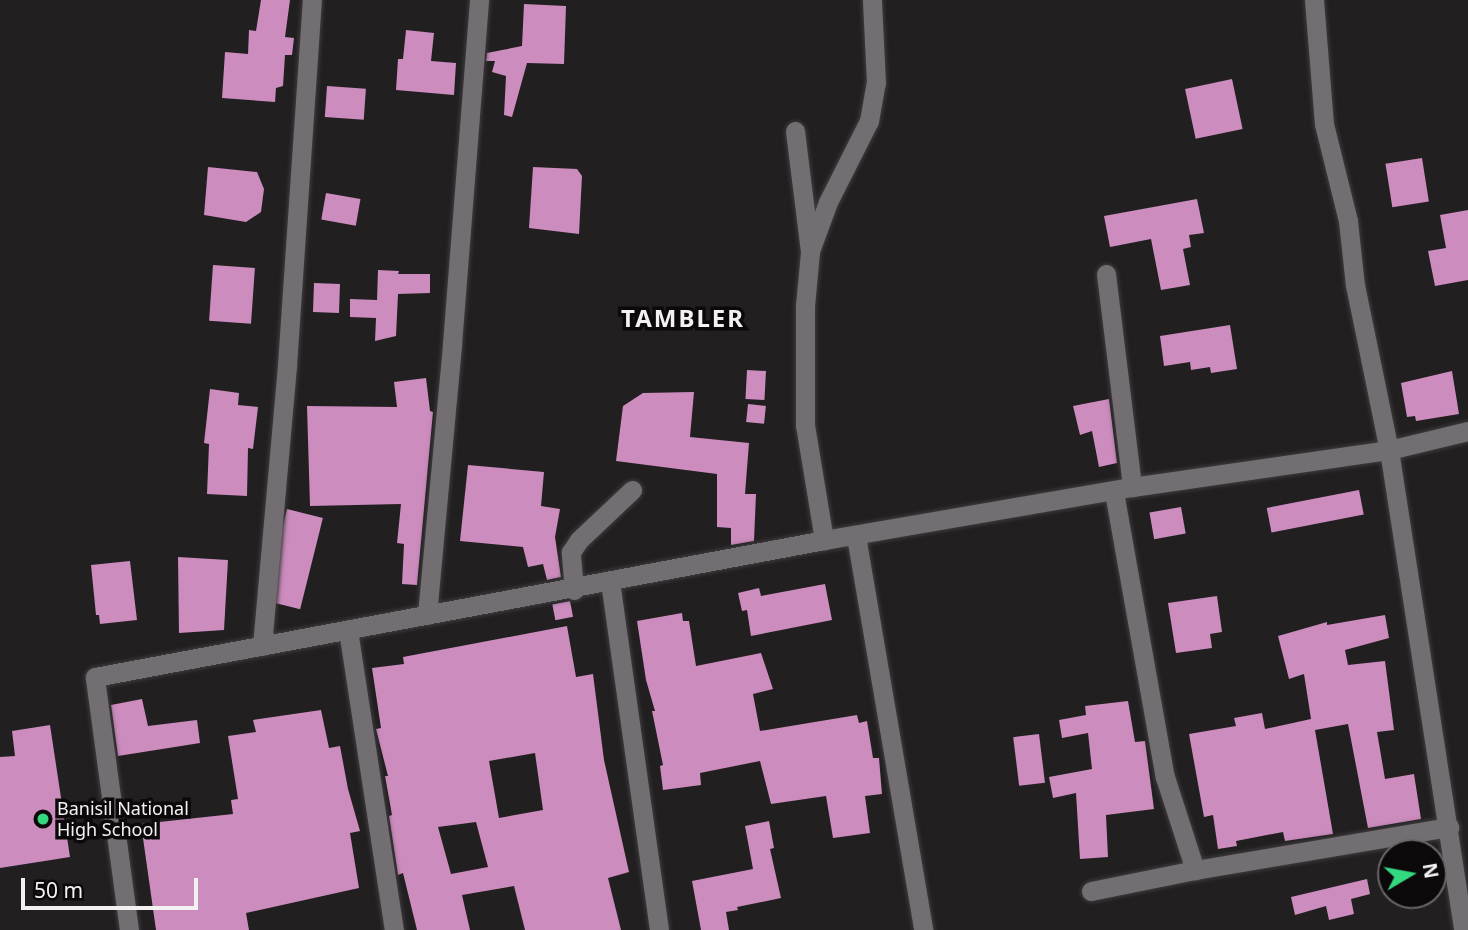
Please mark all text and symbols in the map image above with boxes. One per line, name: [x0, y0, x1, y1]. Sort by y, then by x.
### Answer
district label: TAMBLER: [622, 304, 744, 332]
place label: Banisil National High School: [57, 798, 189, 840]
marker: Banisil National High School: [35, 811, 51, 827]
north arrow: [1377, 839, 1447, 909]
text: N: [1417, 861, 1445, 881]
scale bar: [24, 864, 201, 908]
text: 50 m: [34, 876, 83, 904]

